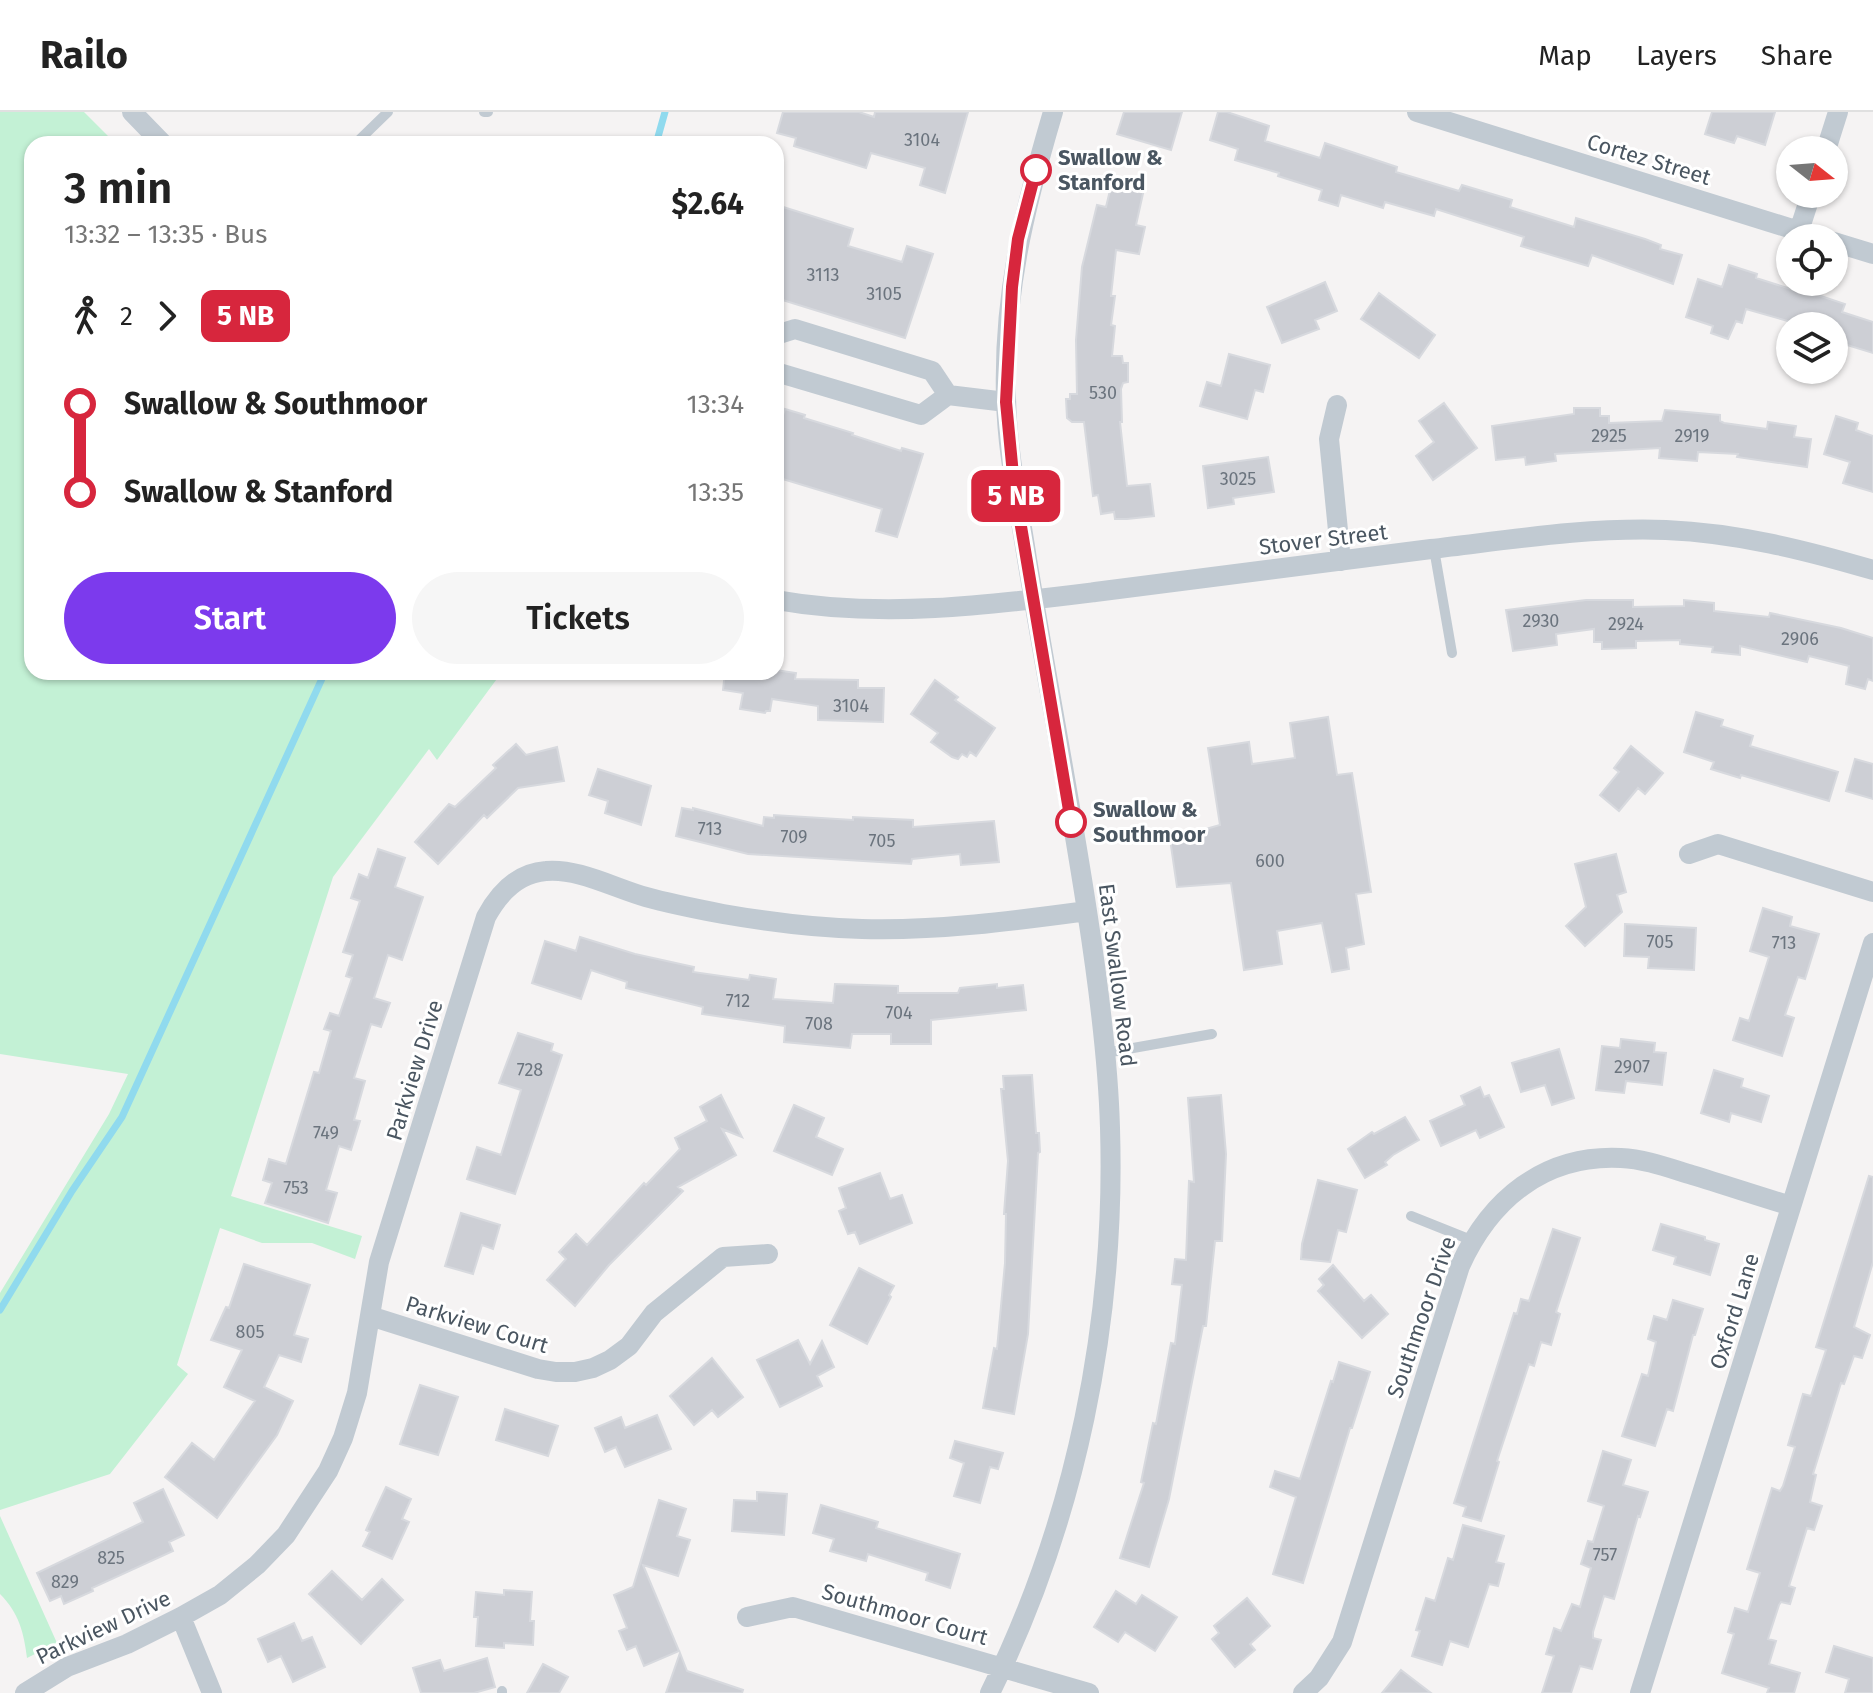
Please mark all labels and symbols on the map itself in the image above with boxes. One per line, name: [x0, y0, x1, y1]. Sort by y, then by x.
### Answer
street label: Cortez Street: [1584, 128, 1714, 191]
house number: 3104: [904, 129, 940, 151]
north arrow: [1776, 136, 1848, 208]
place label: Swallow & Stanford: [1058, 144, 1163, 196]
marker: Swallow & Stanford: [1021, 155, 1051, 185]
house number: 3113: [807, 264, 839, 286]
house number: 3105: [866, 283, 902, 305]
house number: 530: [1089, 382, 1117, 404]
house number: 2925: [1591, 425, 1627, 447]
house number: 2919: [1674, 425, 1710, 447]
house number: 3025: [1220, 468, 1256, 490]
line badge: 5 NB: [960, 470, 1072, 522]
street label: Stover Street: [1257, 518, 1389, 561]
house number: 2930: [1523, 610, 1559, 632]
house number: 2924: [1608, 613, 1644, 635]
house number: 2906: [1781, 628, 1819, 650]
house number: 3104: [833, 695, 869, 717]
place label: Swallow & Southmoor: [1093, 796, 1205, 848]
marker: Swallow & Southmoor: [1056, 807, 1086, 837]
house number: 713: [698, 818, 722, 840]
house number: 709: [780, 826, 808, 848]
house number: 705: [869, 830, 895, 852]
house number: 600: [1255, 850, 1285, 872]
street label: East Swallow Road: [1093, 882, 1142, 1068]
house number: 705: [1647, 931, 1673, 953]
house number: 713: [1772, 932, 1796, 954]
house number: 712: [726, 990, 750, 1012]
street label: Parkview Drive: [380, 997, 449, 1144]
house number: 704: [885, 1002, 913, 1024]
house number: 708: [805, 1013, 833, 1035]
house number: 2907: [1614, 1056, 1650, 1078]
house number: 728: [517, 1059, 543, 1081]
house number: 749: [313, 1122, 339, 1144]
house number: 753: [283, 1177, 309, 1199]
street label: Southmoor Drive: [1381, 1233, 1462, 1401]
street label: Oxford Lane: [1704, 1250, 1765, 1373]
street label: Parkview Court: [402, 1290, 552, 1359]
house number: 805: [236, 1321, 264, 1343]
house number: 757: [1593, 1544, 1617, 1566]
house number: 825: [97, 1547, 125, 1569]
house number: 829: [51, 1571, 79, 1593]
street label: Southmoor Court: [819, 1578, 991, 1651]
street label: Parkview Drive: [32, 1584, 175, 1670]

